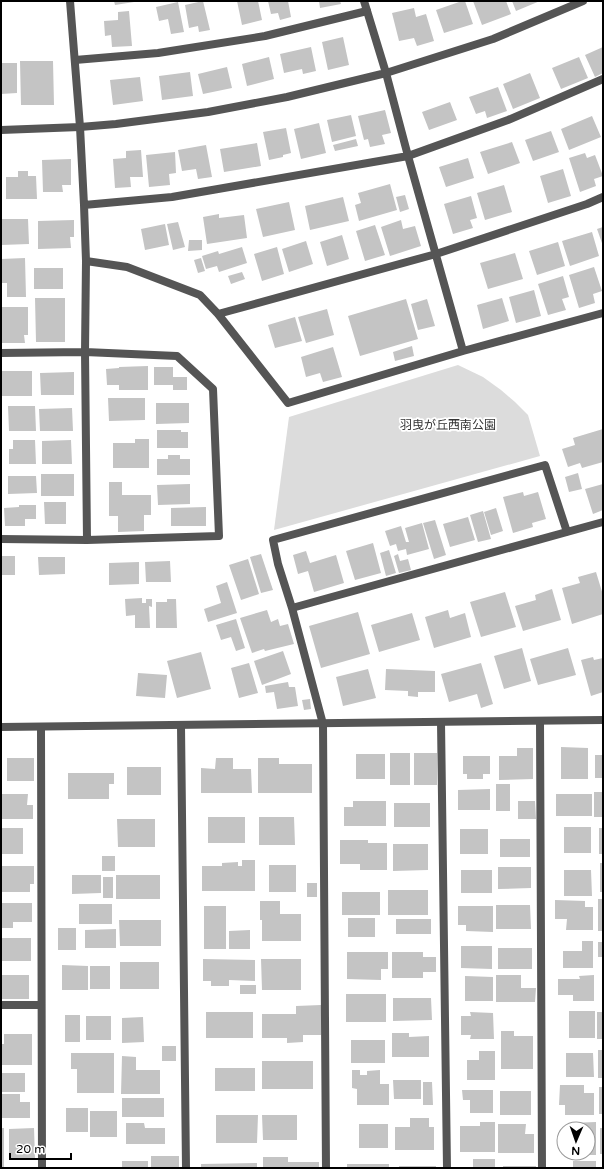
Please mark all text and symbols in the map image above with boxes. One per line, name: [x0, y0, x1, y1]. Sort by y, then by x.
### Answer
park label: 羽曳が丘西南公園: [400, 418, 496, 432]
north arrow: [556, 1121, 596, 1161]
scale bar: [10, 1135, 71, 1161]
text: 20 m: [16, 1142, 45, 1156]
text: N: [571, 1144, 580, 1157]

